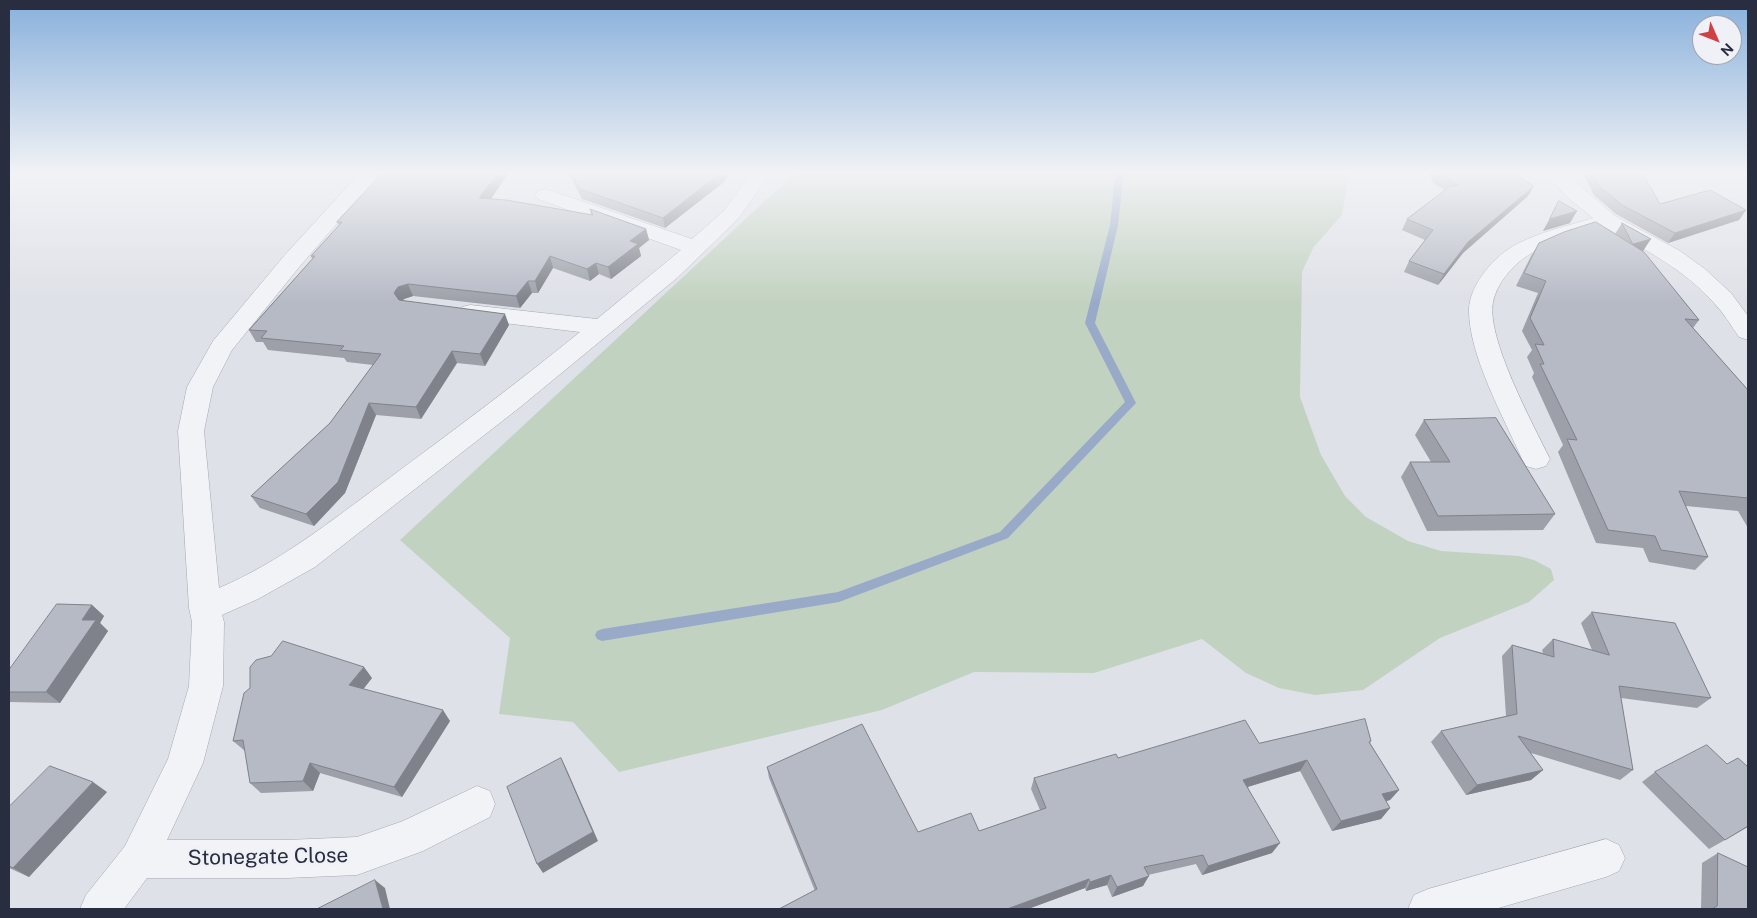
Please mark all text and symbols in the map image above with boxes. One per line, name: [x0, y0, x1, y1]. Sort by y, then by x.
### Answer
north arrow: [1692, 15, 1742, 65]
text: N: [1718, 40, 1737, 59]
street label: Stonegate Close: [187, 843, 349, 871]

